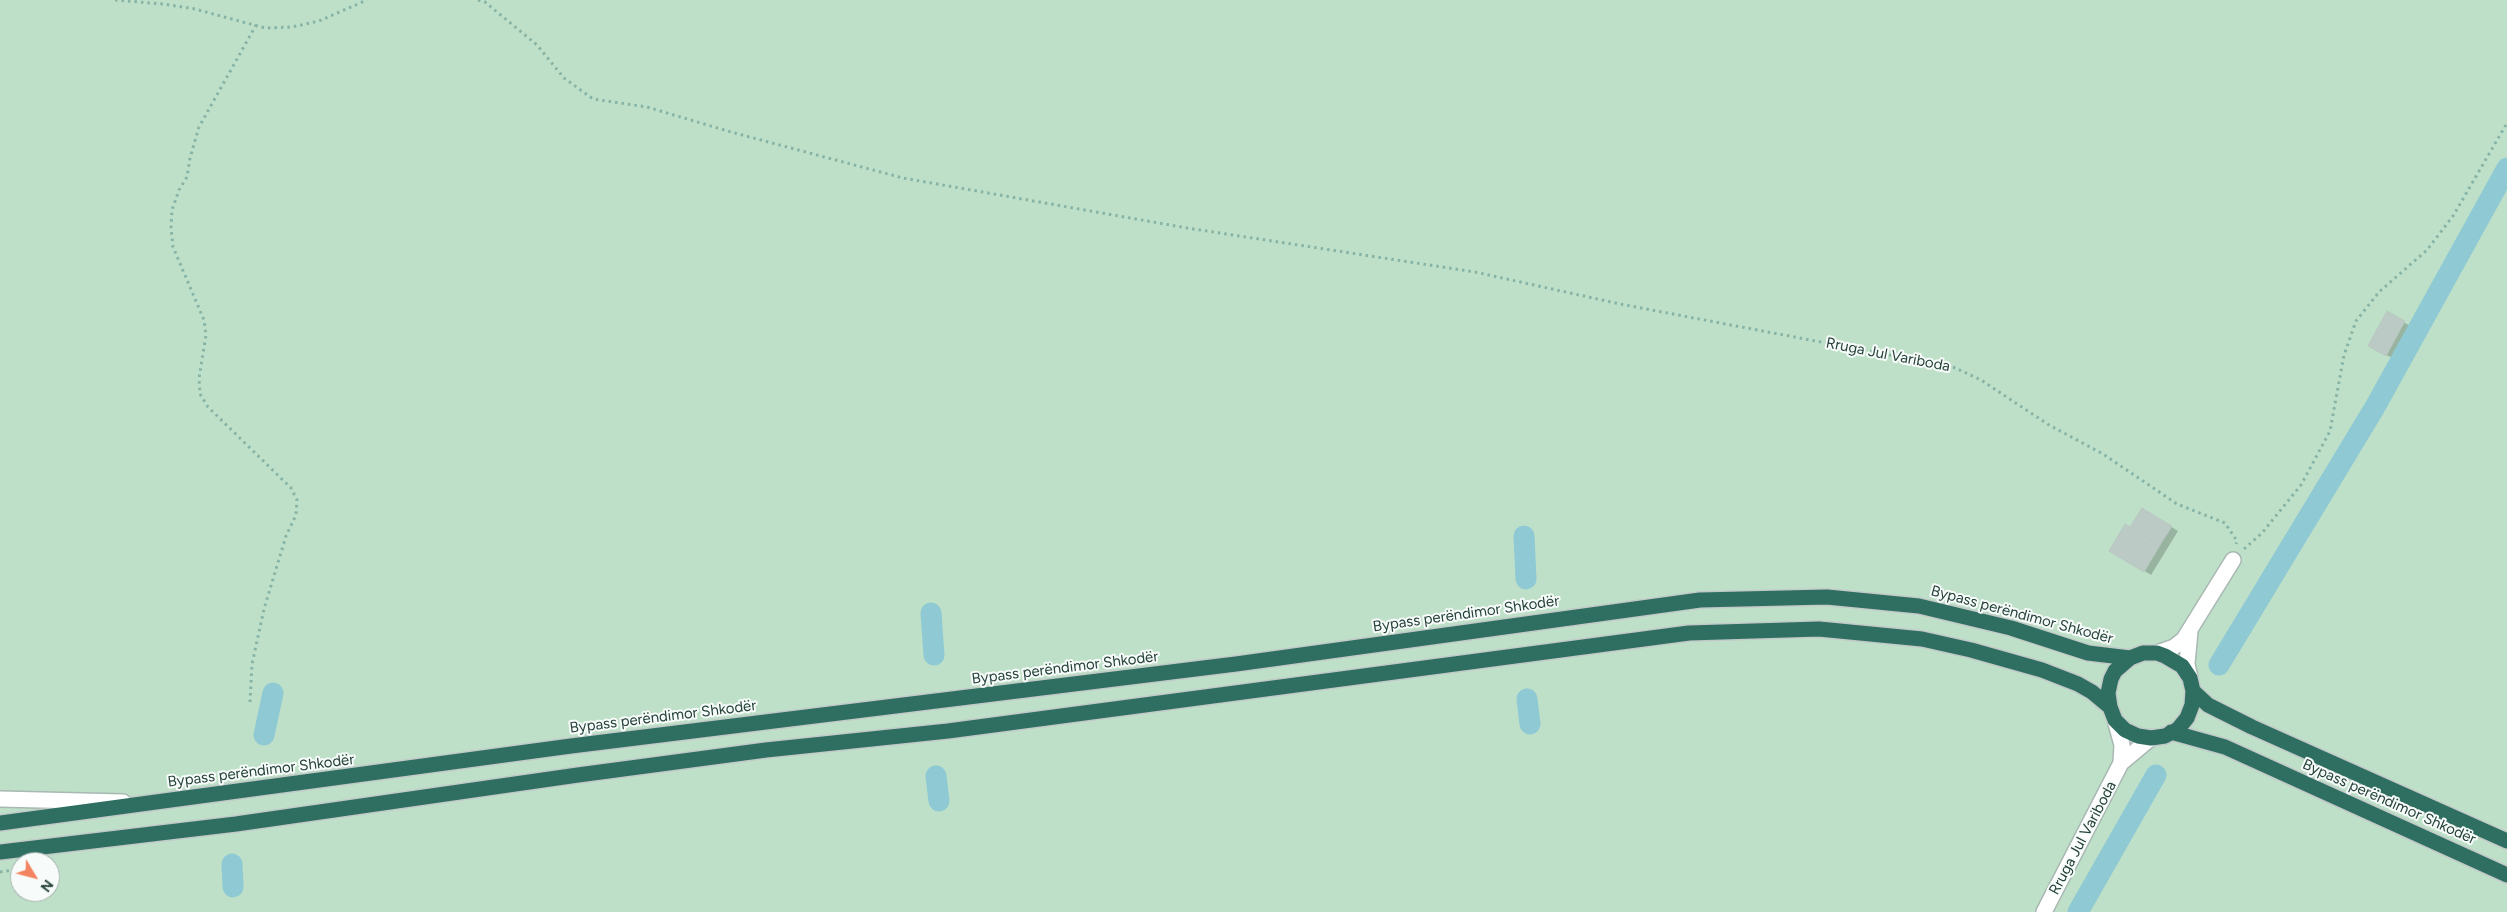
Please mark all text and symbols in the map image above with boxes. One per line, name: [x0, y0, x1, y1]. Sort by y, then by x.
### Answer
street label: Rruga Jul Variboda: [1824, 334, 1952, 376]
street label: Bypass perëndimor Shkodër: [1929, 582, 2115, 648]
street label: Bypass perëndimor Shkodër: [1372, 592, 1560, 636]
street label: Bypass perëndimor Shkodër: [971, 648, 1159, 688]
street label: Bypass perëndimor Shkodër: [569, 697, 757, 737]
street label: Bypass perëndimor Shkodër: [167, 751, 355, 791]
street label: Bypass perëndimor Shkodër: [2300, 756, 2478, 848]
street label: Rruga Jul Variboda: [2045, 778, 2121, 898]
north arrow: [10, 852, 60, 902]
text: N: [37, 876, 57, 895]

